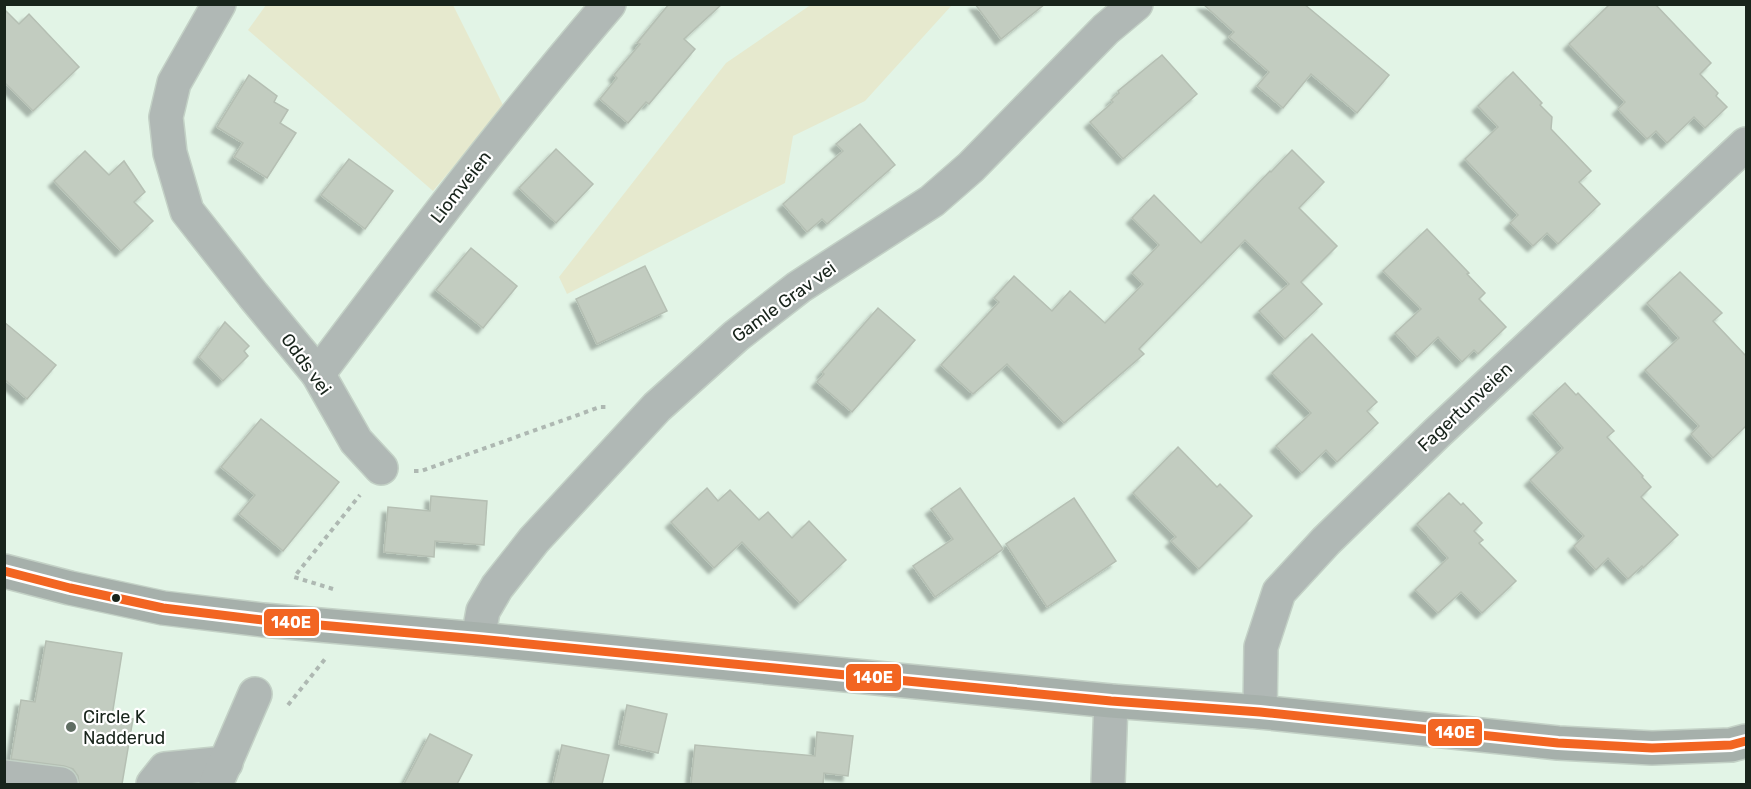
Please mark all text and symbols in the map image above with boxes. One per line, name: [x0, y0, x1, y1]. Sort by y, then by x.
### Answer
street label: Liomveien: [426, 146, 496, 228]
street label: Gamle Grav vei: [728, 257, 840, 347]
street label: Odds vei: [276, 329, 336, 399]
street label: Fagertunveien: [1413, 358, 1517, 456]
unlabelled marker: [110, 592, 122, 604]
line badge: 140E: [263, 608, 320, 637]
text: 140E: [271, 613, 311, 632]
line badge: 140E: [845, 663, 902, 692]
text: 140E: [853, 668, 893, 687]
place label: Circle K Nadderud: [83, 706, 165, 749]
line badge: 140E: [1427, 718, 1483, 747]
marker: Circle K Nadderud: [64, 720, 78, 734]
text: 140E: [1435, 723, 1475, 742]

